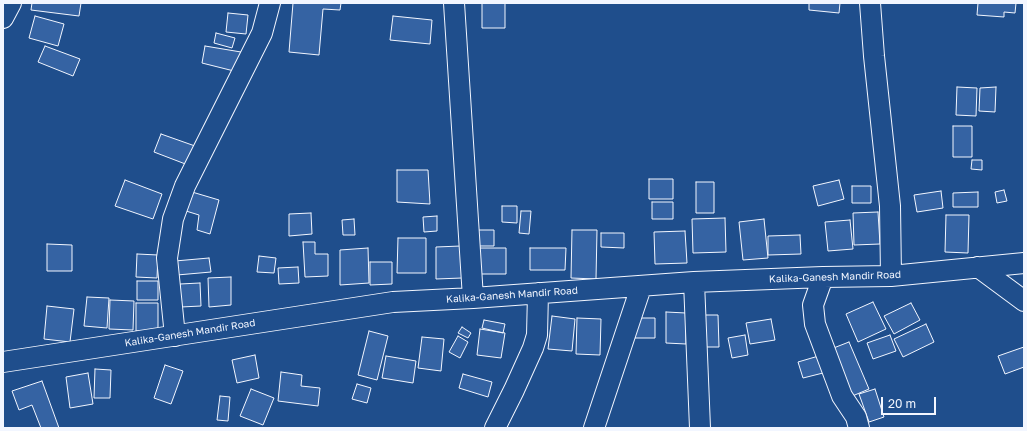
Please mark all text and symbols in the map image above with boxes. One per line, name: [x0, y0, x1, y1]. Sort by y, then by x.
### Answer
street label: Kalika-Ganesh Mandir Road: [769, 269, 901, 285]
street label: Kalika-Ganesh Mandir Road: [446, 284, 578, 306]
street label: Kalika-Ganesh Mandir Road: [124, 317, 256, 349]
scale bar: [883, 389, 938, 415]
text: 20 m: [888, 396, 916, 411]

